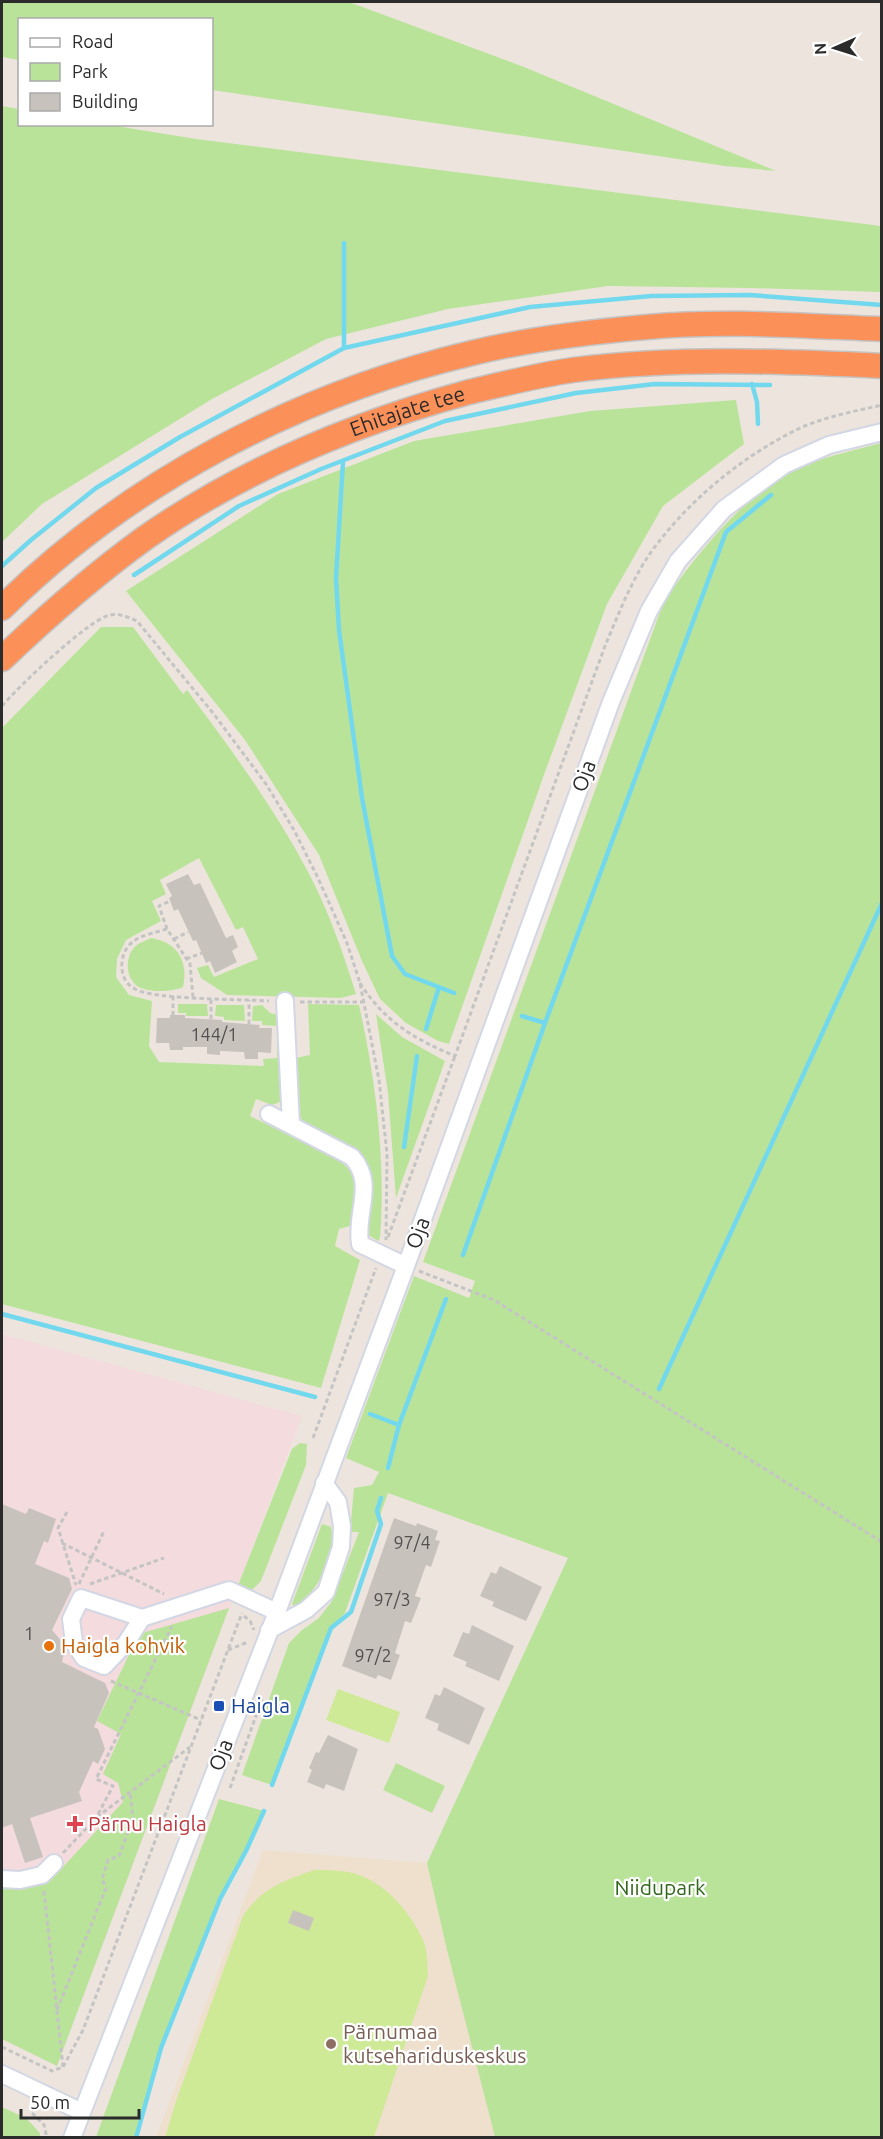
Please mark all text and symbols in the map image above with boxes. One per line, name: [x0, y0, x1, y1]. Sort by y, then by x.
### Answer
legend: [18, 18, 213, 126]
north arrow: [805, 18, 865, 78]
text: Road: [72, 31, 114, 51]
text: N: [811, 42, 829, 55]
text: Park: [72, 61, 108, 81]
text: Building: [72, 91, 138, 111]
street label: Ehitajate tee: [346, 381, 468, 441]
street label: Oja: [566, 756, 600, 795]
house number: 144/1: [190, 1024, 238, 1044]
street label: Oja: [400, 1213, 434, 1252]
house number: 97/4: [393, 1532, 431, 1552]
house number: 97/3: [373, 1589, 411, 1609]
house number: 1: [24, 1623, 34, 1643]
place label: Haigla kohvik: [61, 1633, 186, 1657]
marker: Haigla kohvik: [42, 1639, 56, 1653]
house number: 97/2: [354, 1645, 392, 1665]
place label: Haigla: [231, 1693, 290, 1717]
marker: Haigla: [212, 1699, 226, 1713]
street label: Oja: [203, 1735, 237, 1774]
place label: Pärnu Haigla: [88, 1811, 207, 1835]
marker: Pärnu Haigla: [66, 1815, 84, 1833]
park label: Niidupark: [614, 1875, 706, 1899]
place label: Pärnumaa kutsehariduskeskus: [343, 2019, 526, 2067]
marker: Pärnumaa kutsehariduskeskus: [324, 2037, 338, 2051]
scale bar: [21, 2082, 140, 2120]
text: 50 m: [30, 2092, 70, 2112]

